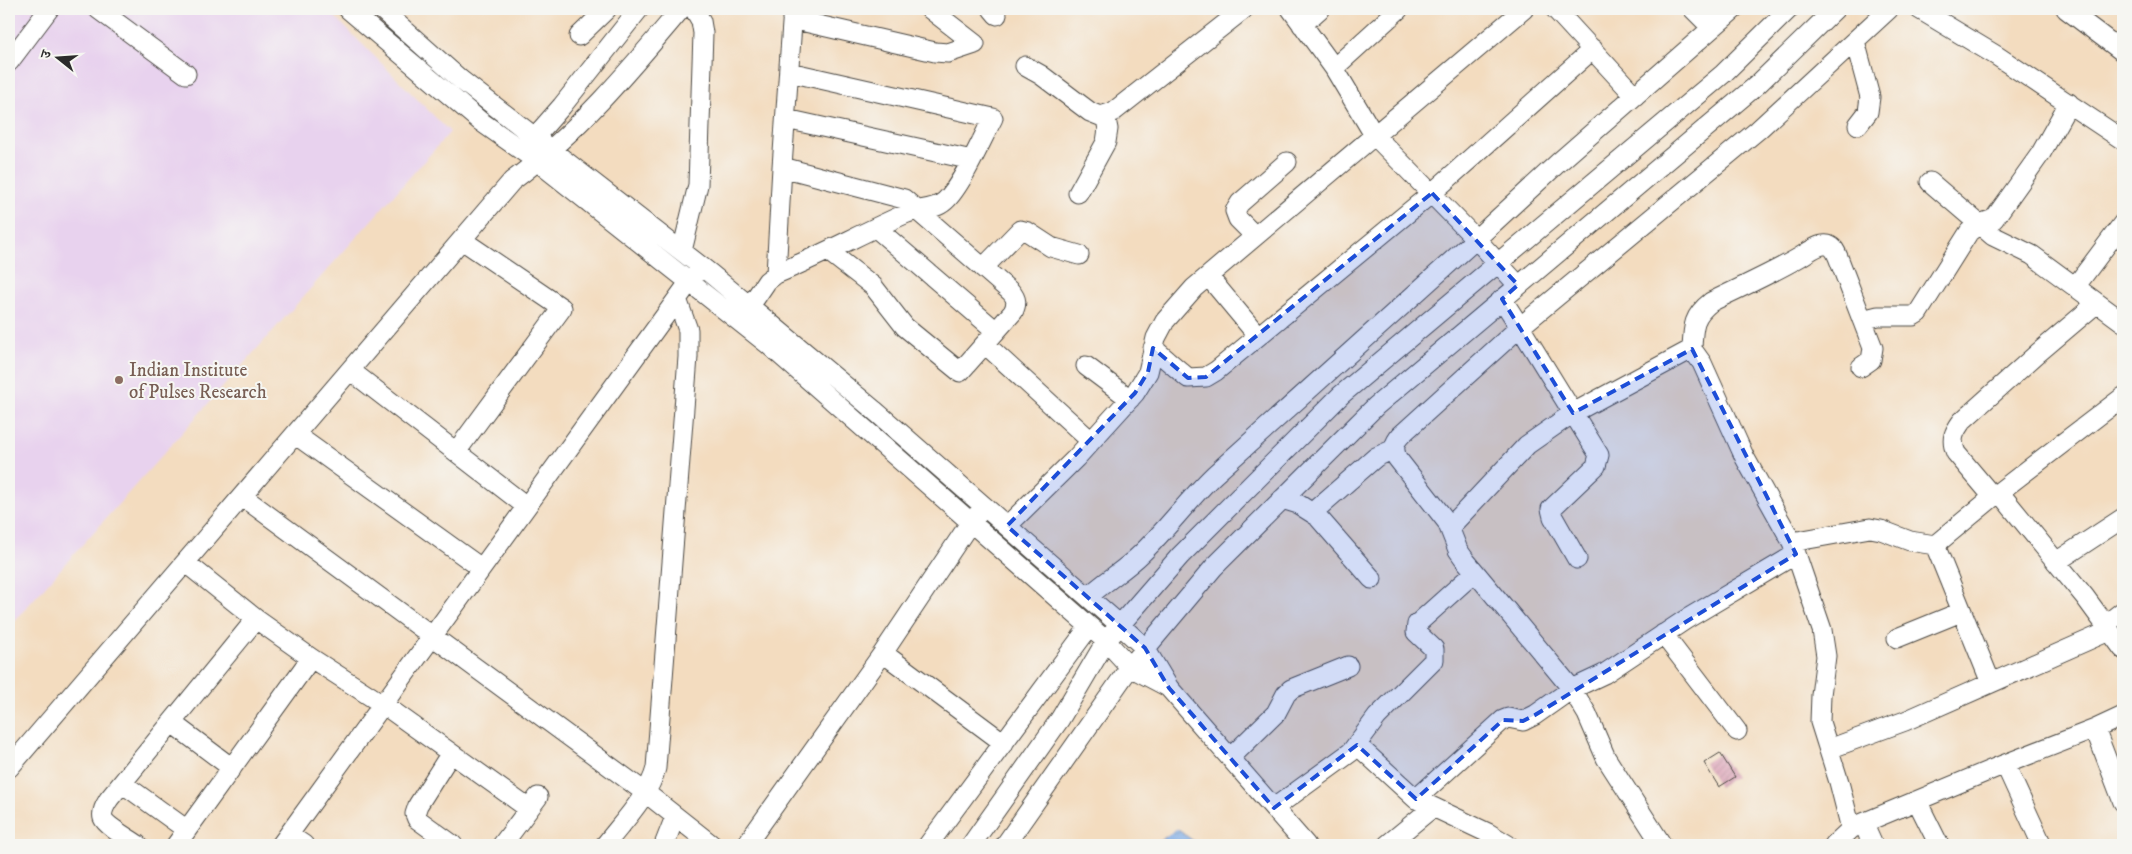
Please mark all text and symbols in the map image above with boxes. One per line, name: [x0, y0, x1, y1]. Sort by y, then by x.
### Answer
north arrow: [32, 32, 82, 82]
text: उ: [37, 48, 56, 61]
place label: Indian Institute of Pulses Research: [129, 359, 267, 404]
marker: Indian Institute of Pulses Research: [113, 374, 125, 386]

